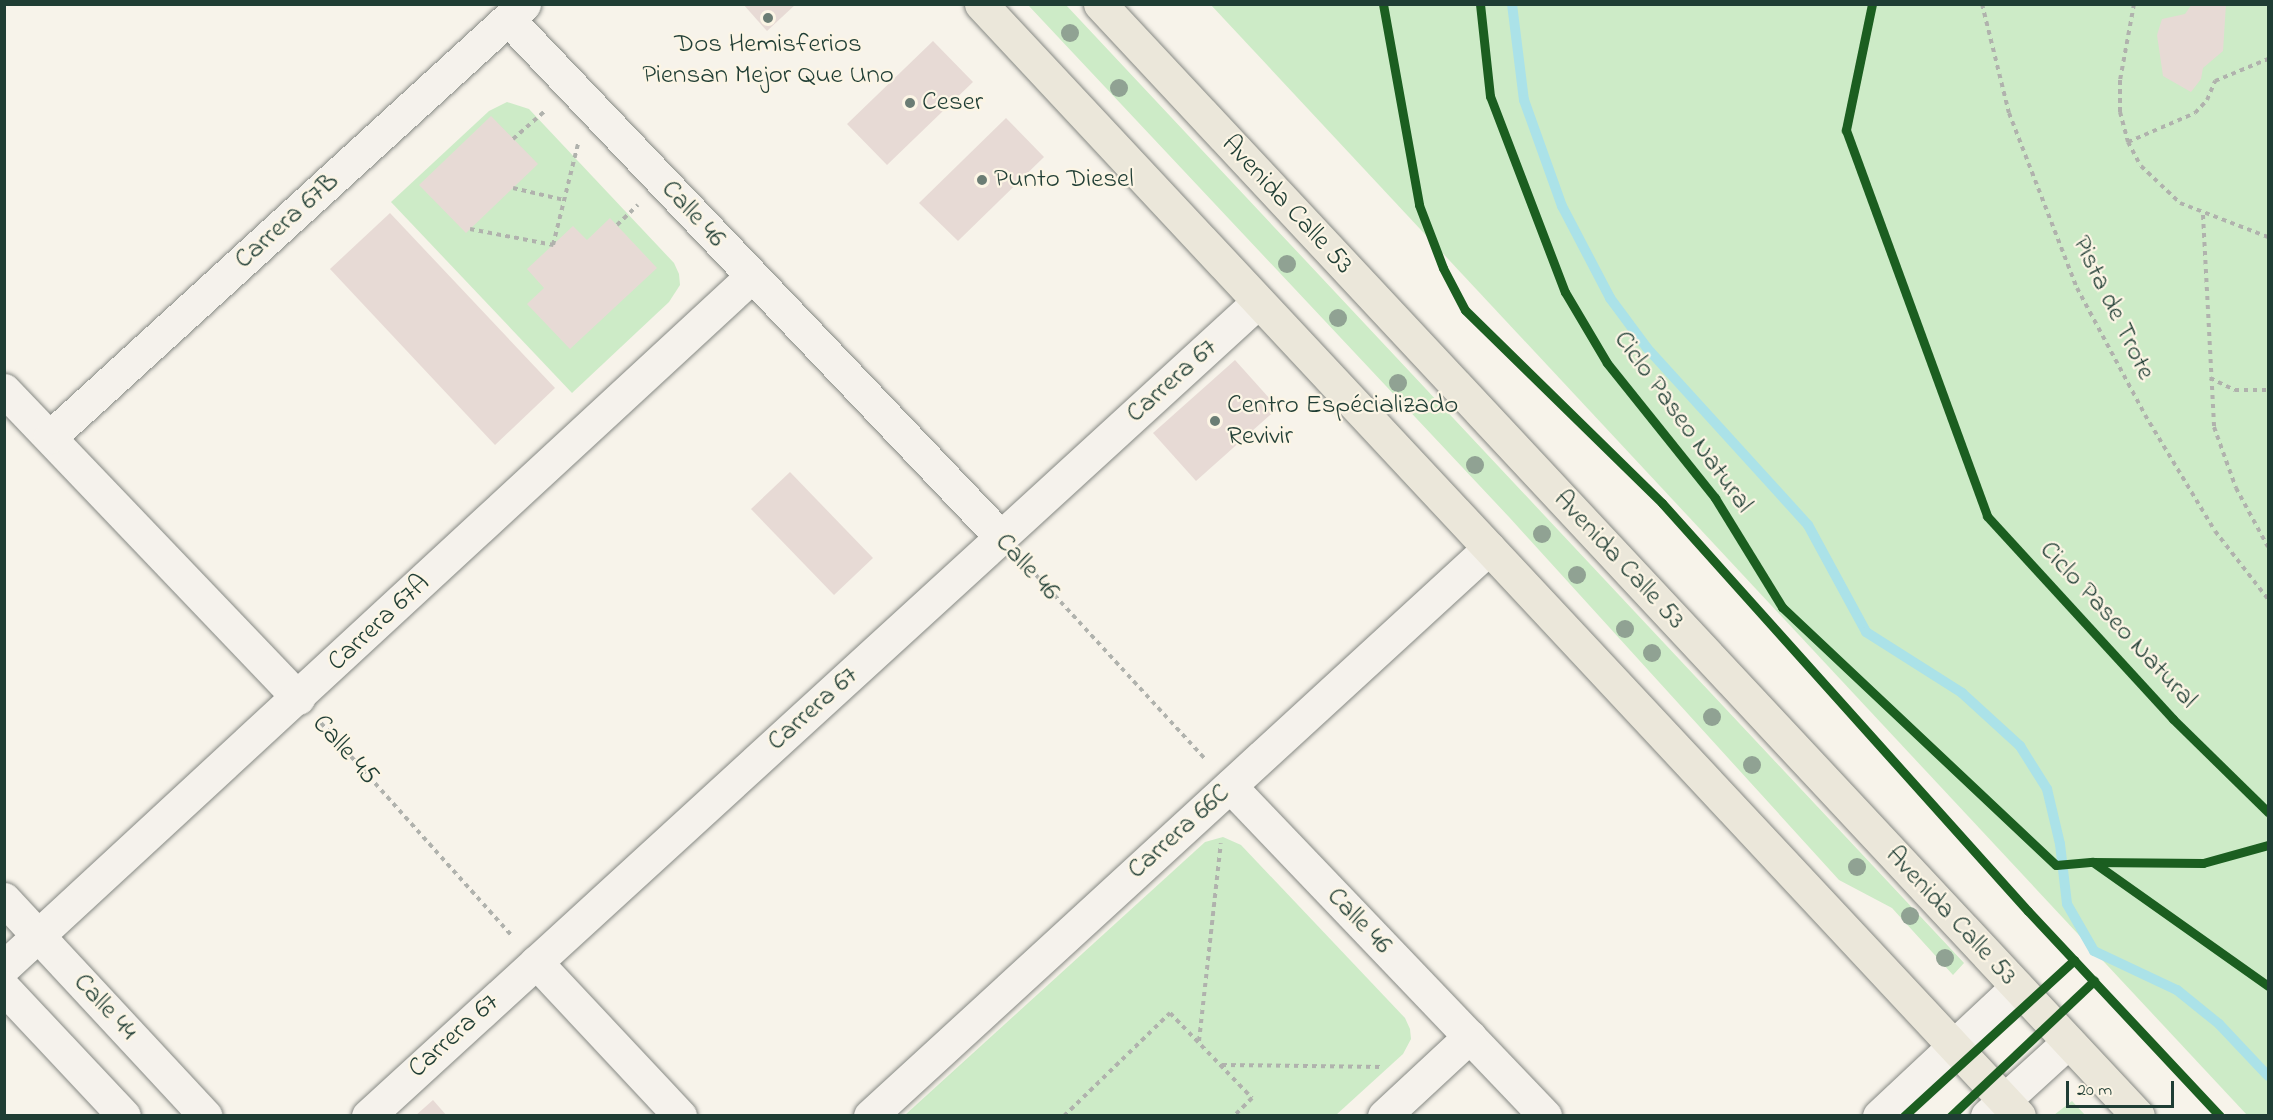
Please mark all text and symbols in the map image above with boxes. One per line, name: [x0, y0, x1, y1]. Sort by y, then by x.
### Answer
marker: Dos Hemisferios Piensan Mejor Que Uno: [761, 11, 775, 25]
place label: Dos Hemisferios Piensan Mejor Que Uno: [642, 28, 894, 91]
place label: Ceser: [922, 87, 983, 119]
marker: Ceser: [903, 96, 917, 110]
street label: Avenida Calle 53: [1214, 129, 1360, 281]
place label: Punto Diesel: [994, 164, 1134, 196]
street label: Carrera 67B: [228, 166, 346, 276]
marker: Punto Diesel: [975, 173, 989, 187]
street label: Calle 46: [654, 174, 732, 254]
street label: Pista de Trote: [2064, 231, 2162, 385]
street label: Ciclo Paseo Natural: [1606, 325, 1760, 519]
street label: Carrera 67: [1120, 332, 1224, 430]
place label: Centro Espécializado Revivir: [1227, 389, 1458, 452]
marker: Centro Espécializado Revivir: [1208, 414, 1222, 428]
street label: Avenida Calle 53: [1546, 484, 1692, 636]
street label: Calle 46: [988, 527, 1066, 607]
street label: Ciclo Paseo Natural: [2032, 535, 2204, 715]
street label: Carrera 67A: [321, 568, 437, 678]
street label: Carrera 67: [761, 660, 865, 758]
street label: Calle 45: [305, 708, 385, 792]
street label: Carrera 66C: [1121, 778, 1237, 886]
street label: Avenida Calle 53: [1878, 840, 2024, 992]
street label: Calle 46: [1319, 881, 1399, 961]
street label: Calle 44: [66, 967, 144, 1047]
street label: Carrera 67: [402, 987, 506, 1085]
scale bar: [2069, 1069, 2177, 1107]
text: 20 m: [2077, 1078, 2112, 1104]

